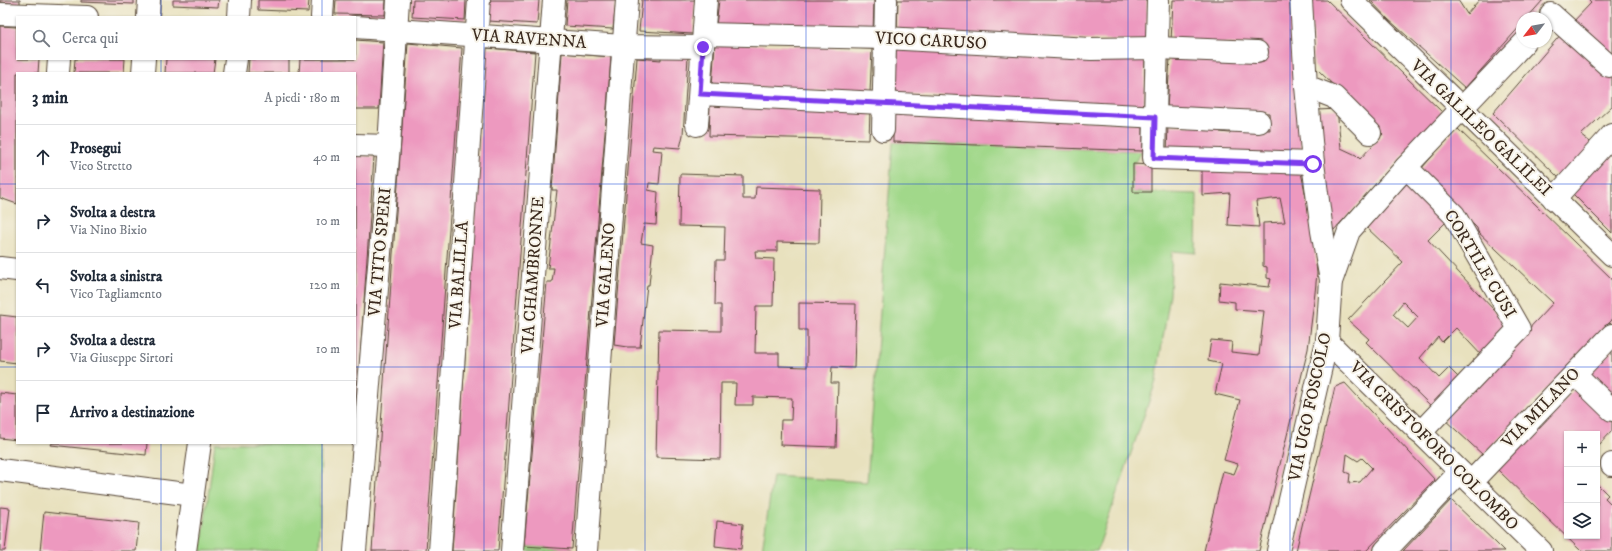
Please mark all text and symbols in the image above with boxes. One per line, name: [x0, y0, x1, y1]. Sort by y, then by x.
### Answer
north arrow: [1516, 12, 1552, 48]
search box: [16, 16, 356, 60]
street label: VIA RAVENNA: [470, 24, 587, 54]
icon: search: [30, 27, 52, 49]
street label: VICO CARUSO: [874, 27, 987, 55]
text: Cerca qui: [62, 29, 118, 48]
route end: [694, 38, 712, 56]
street label: VIA GALILEO GALILEI: [1405, 54, 1556, 201]
text: 3 min: [32, 87, 68, 109]
text: A piedi · 180 m: [264, 90, 340, 106]
text: Prosegui: [70, 139, 121, 158]
icon: ahead: [32, 146, 54, 168]
text: 40 m: [313, 149, 340, 165]
route start: [1304, 155, 1322, 173]
text: Vico Stretto: [70, 158, 132, 174]
street label: VIA TITO SPERI: [363, 186, 397, 319]
street label: VIA CHAMBRONNE: [516, 196, 549, 355]
text: Svolta a destra: [70, 203, 155, 222]
street label: CORTILE CUSI: [1439, 206, 1521, 322]
icon: right: [32, 210, 54, 232]
text: 10 m: [316, 213, 340, 229]
street label: VIA BALILLA: [444, 220, 474, 331]
text: Via Nino Bixio: [70, 222, 147, 238]
street label: VIA GALENO: [591, 222, 621, 329]
text: Svolta a sinistra: [70, 267, 162, 286]
icon: left: [32, 274, 54, 296]
text: 120 m: [309, 277, 340, 293]
text: Vico Tagliamento: [70, 286, 162, 302]
text: Svolta a destra: [70, 331, 155, 350]
street label: VIA UGO FOSCOLO: [1283, 331, 1337, 484]
icon: right: [32, 338, 54, 360]
text: 10 m: [316, 341, 340, 357]
text: Via Giuseppe Sirtori: [70, 350, 173, 366]
street label: VIA CRISTOFORO COLOMBO: [1344, 356, 1523, 535]
street label: VIA MILANO: [1496, 363, 1585, 454]
icon: arrive: [32, 402, 54, 424]
text: Arrivo a destinazione: [70, 403, 194, 422]
map controls: [1564, 431, 1600, 539]
button: +: [1564, 431, 1600, 467]
button: −: [1564, 467, 1600, 503]
button: layers: [1564, 503, 1600, 539]

